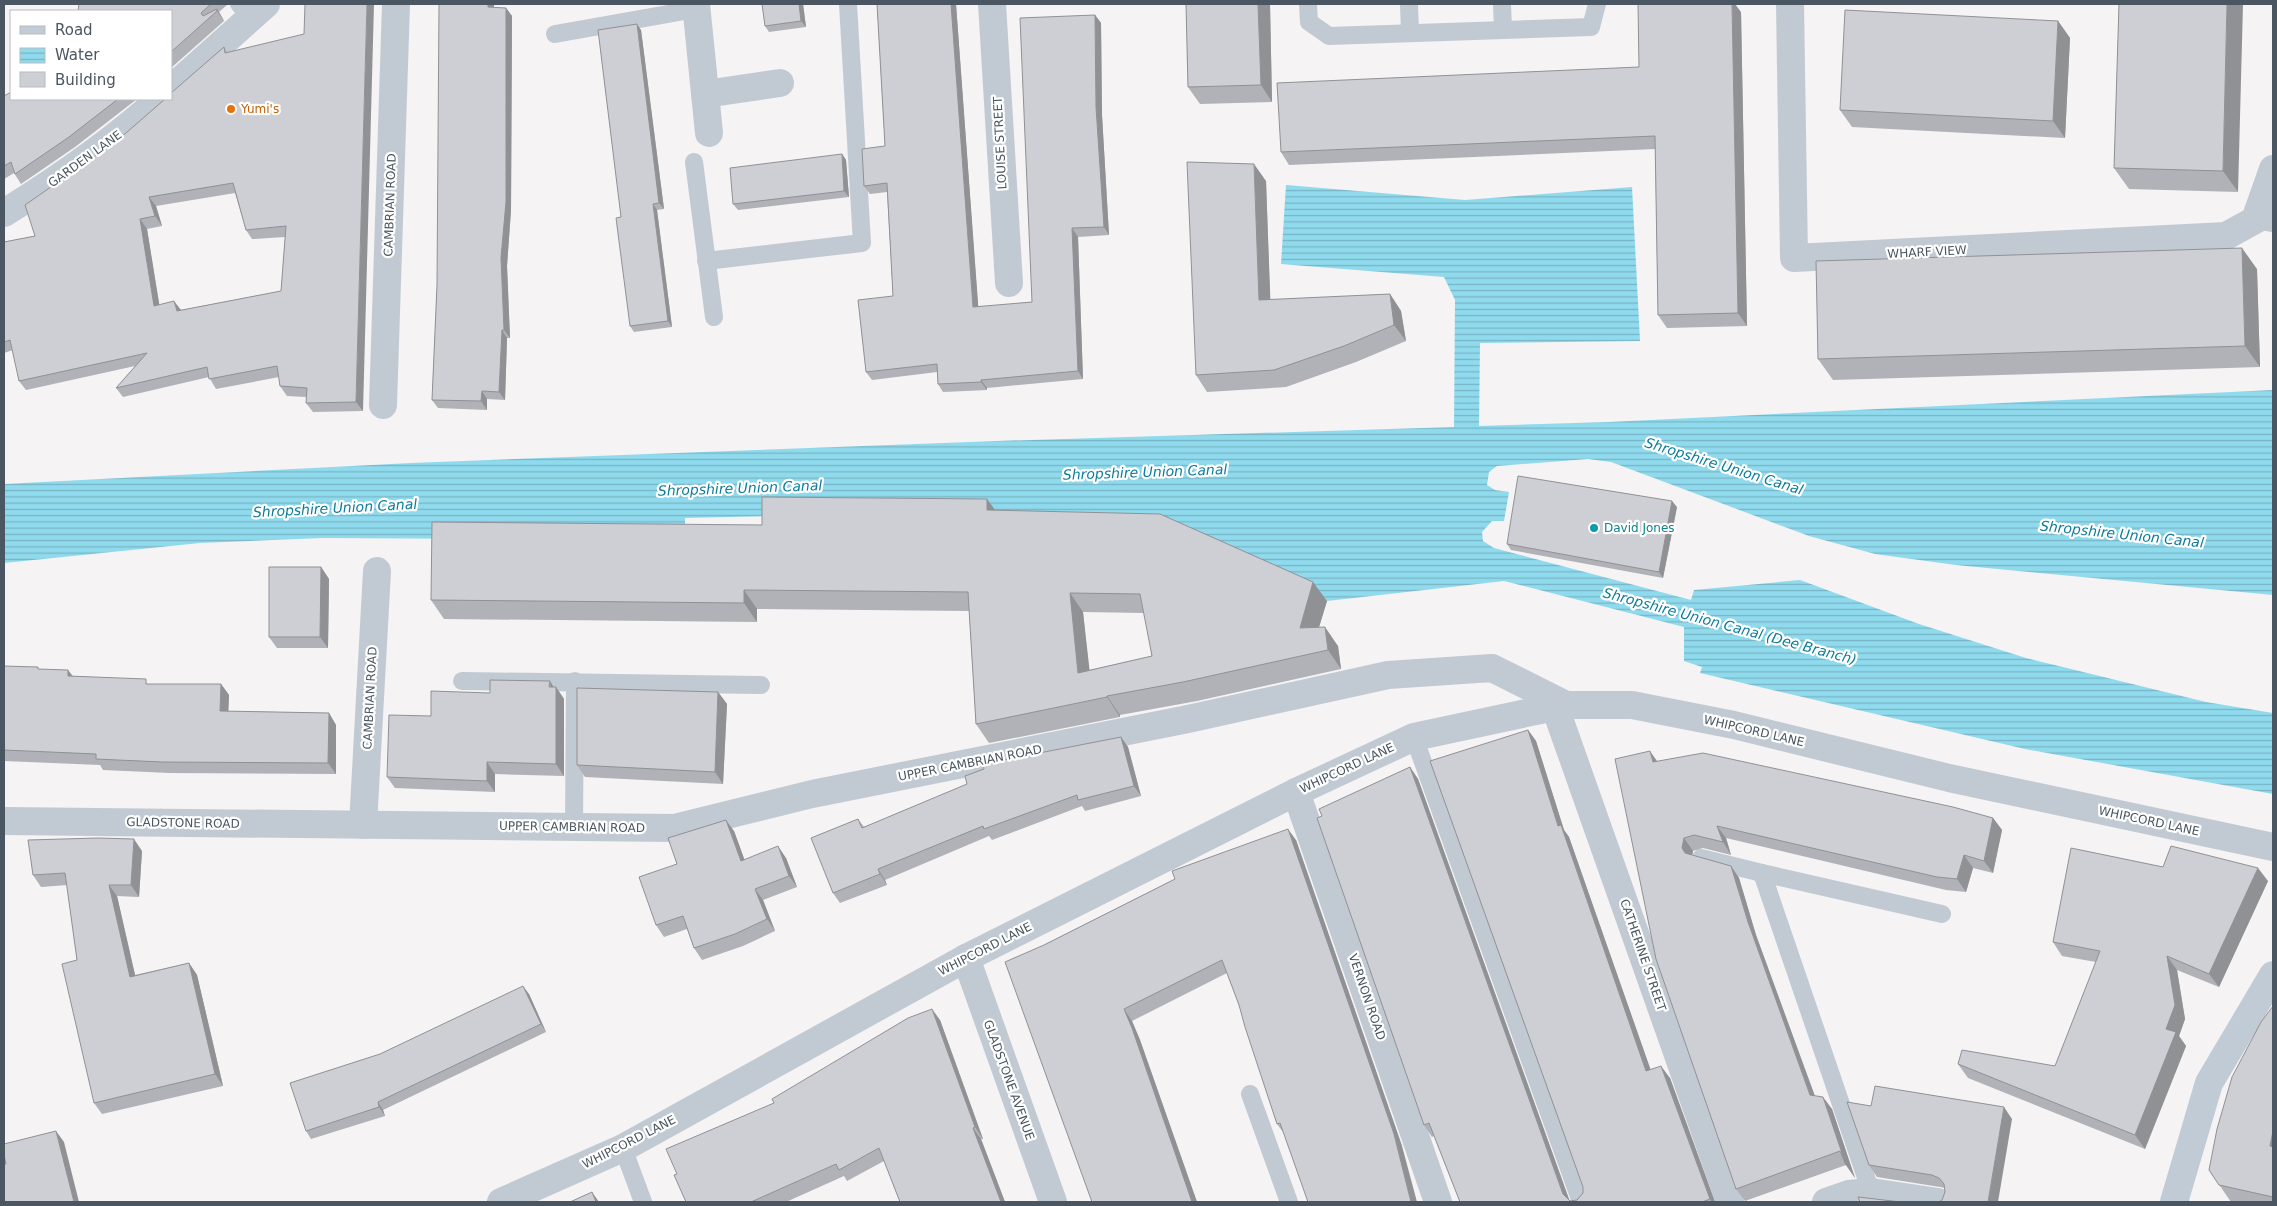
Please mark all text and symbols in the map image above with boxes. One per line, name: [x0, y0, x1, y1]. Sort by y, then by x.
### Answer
legend: [10, 10, 172, 100]
text: Road: [55, 21, 93, 39]
text: Water: [55, 46, 100, 64]
text: Building: [55, 71, 116, 89]
street label: LOUISE STREET: [991, 96, 1009, 190]
place label: Yumi's: [240, 102, 279, 116]
marker: Yumi's: [225, 103, 237, 115]
street label: GARDEN LANE: [46, 128, 124, 190]
street label: CAMBRIAN ROAD: [381, 153, 399, 257]
street label: WHARF VIEW: [1887, 243, 1967, 261]
water label: Shropshire Union Canal: [1643, 434, 1805, 498]
water label: Shropshire Union Canal: [1063, 461, 1228, 483]
water label: Shropshire Union Canal: [658, 477, 823, 499]
water label: Shropshire Union Canal: [252, 496, 418, 520]
water label: Shropshire Union Canal: [2039, 517, 2205, 551]
place label: David Jones: [1604, 521, 1675, 535]
marker: David Jones: [1588, 522, 1600, 534]
water label: Shropshire Union Canal (Dee Branch): [1602, 584, 1858, 668]
street label: CAMBRIAN ROAD: [360, 646, 380, 750]
street label: WHIPCORD LANE: [1702, 713, 1806, 749]
street label: WHIPCORD LANE: [1298, 740, 1396, 796]
street label: UPPER CAMBRIAN ROAD: [897, 742, 1043, 784]
street label: WHIPCORD LANE: [2097, 803, 2201, 839]
street label: GLADSTONE ROAD: [126, 815, 240, 831]
street label: UPPER CAMBRIAN ROAD: [499, 819, 645, 835]
street label: CATHERINE STREET: [1617, 897, 1669, 1014]
street label: WHIPCORD LANE: [936, 919, 1034, 979]
street label: VERNON ROAD: [1346, 952, 1388, 1042]
street label: GLADSTONE AVENUE: [981, 1018, 1037, 1142]
street label: WHIPCORD LANE: [580, 1112, 678, 1172]

